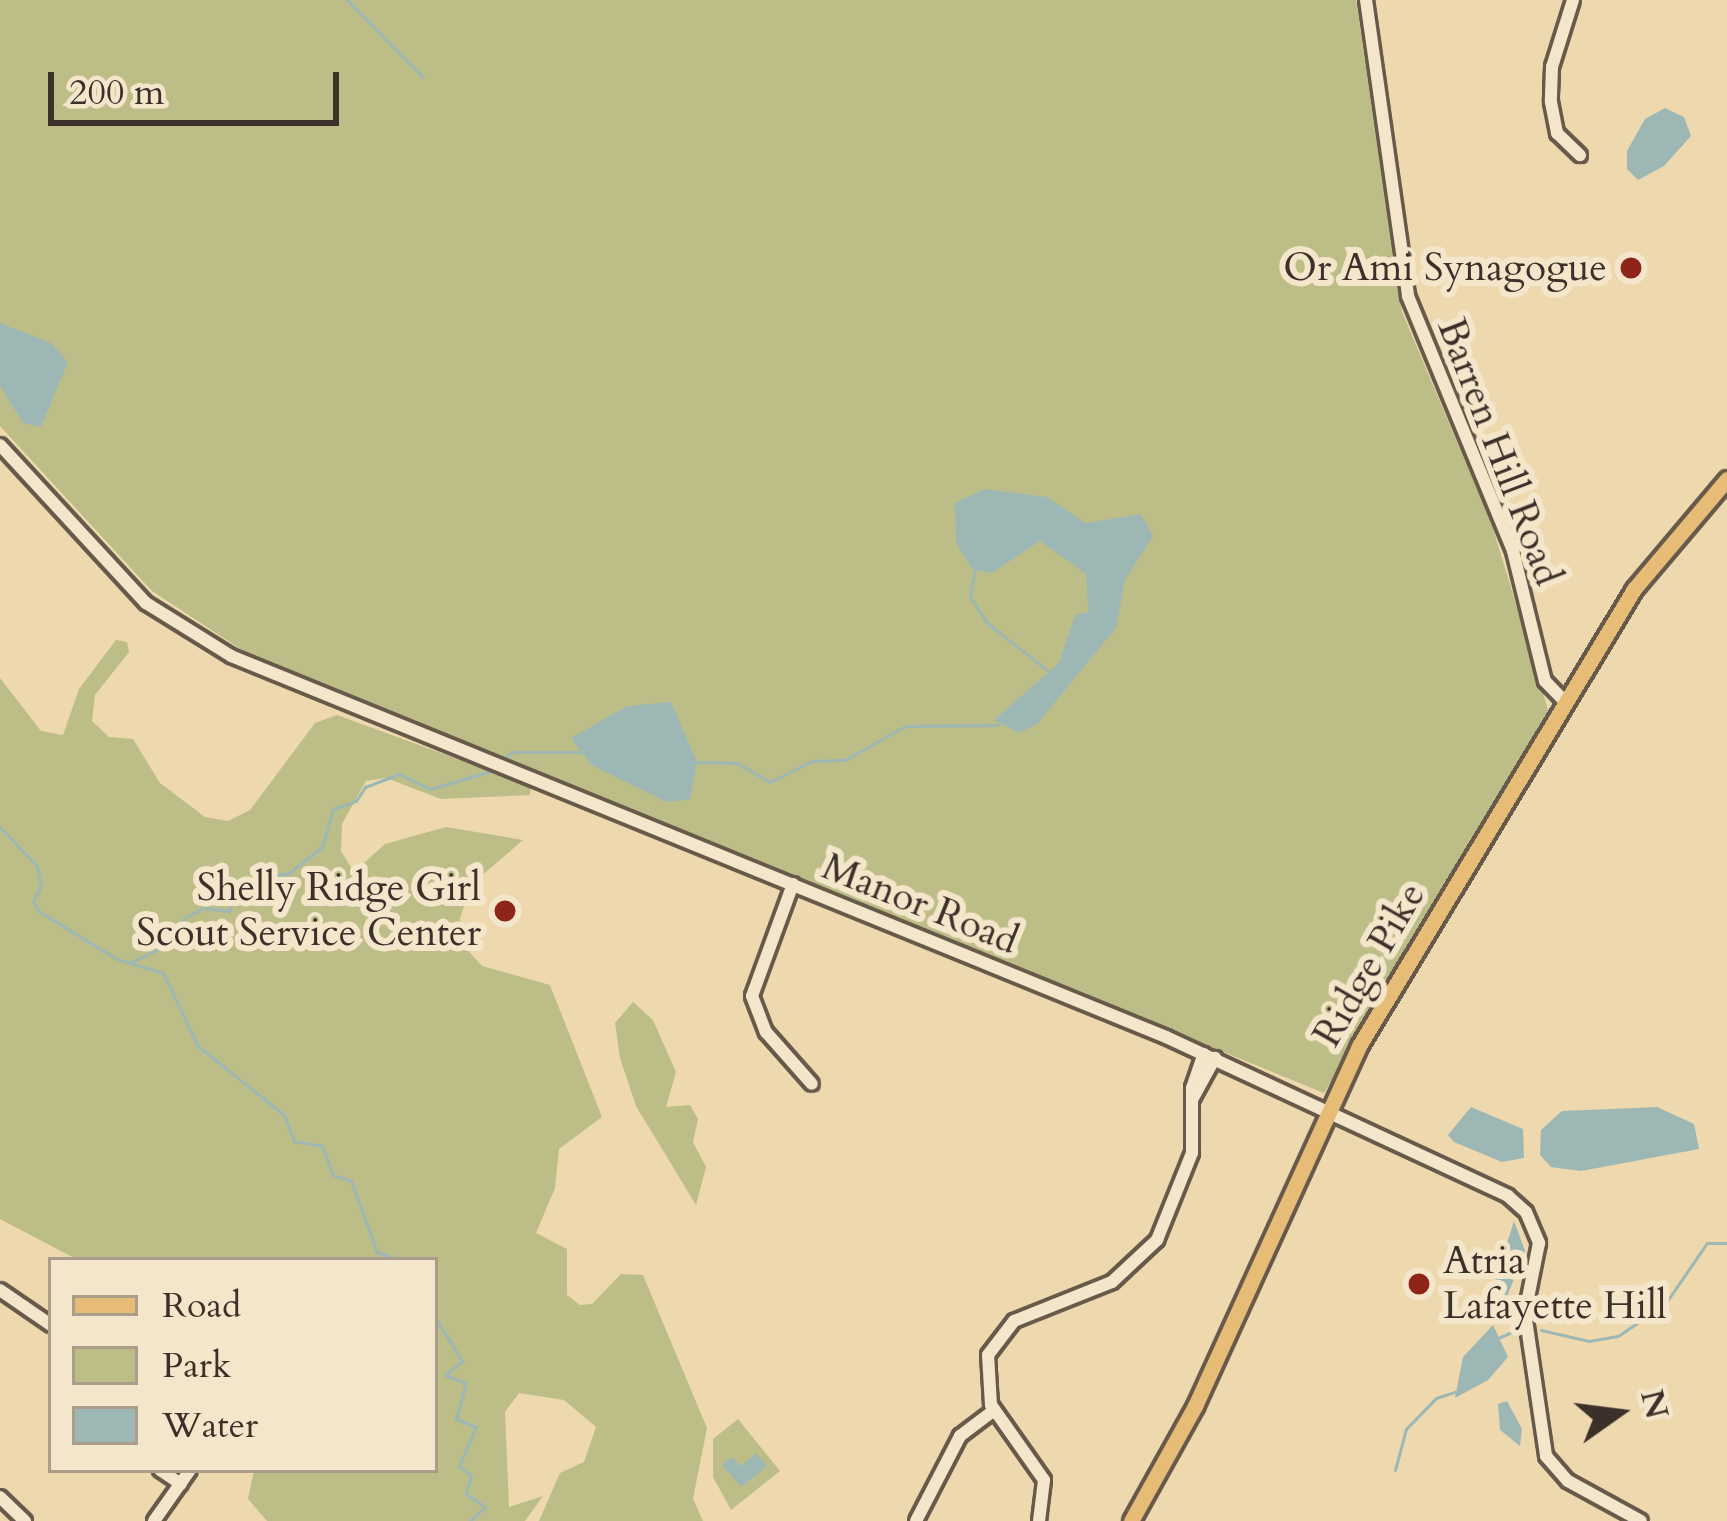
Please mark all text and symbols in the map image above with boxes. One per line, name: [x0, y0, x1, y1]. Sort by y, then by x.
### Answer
scale bar: [54, 48, 345, 122]
text: 200 m: [69, 68, 164, 117]
place label: Or Ami Synagogue: [1283, 245, 1607, 291]
marker: Or Ami Synagogue: [1618, 255, 1644, 281]
street label: Barren Hill Road: [1427, 312, 1571, 592]
street label: Manor Road: [815, 843, 1025, 965]
place label: Shelly Ridge Girl Scout Service Center: [136, 866, 481, 957]
street label: Ridge Pike: [1304, 875, 1436, 1055]
marker: Shelly Ridge Girl Scout Service Center: [492, 898, 518, 924]
place label: Atria Lafayette Hill: [1443, 1239, 1667, 1330]
legend: [48, 1257, 438, 1473]
marker: Atria Lafayette Hill: [1406, 1271, 1432, 1297]
text: Road: [162, 1281, 241, 1330]
text: Park: [162, 1341, 231, 1390]
north arrow: [1559, 1353, 1679, 1473]
text: N: [1629, 1385, 1680, 1424]
text: Water: [162, 1401, 258, 1450]

